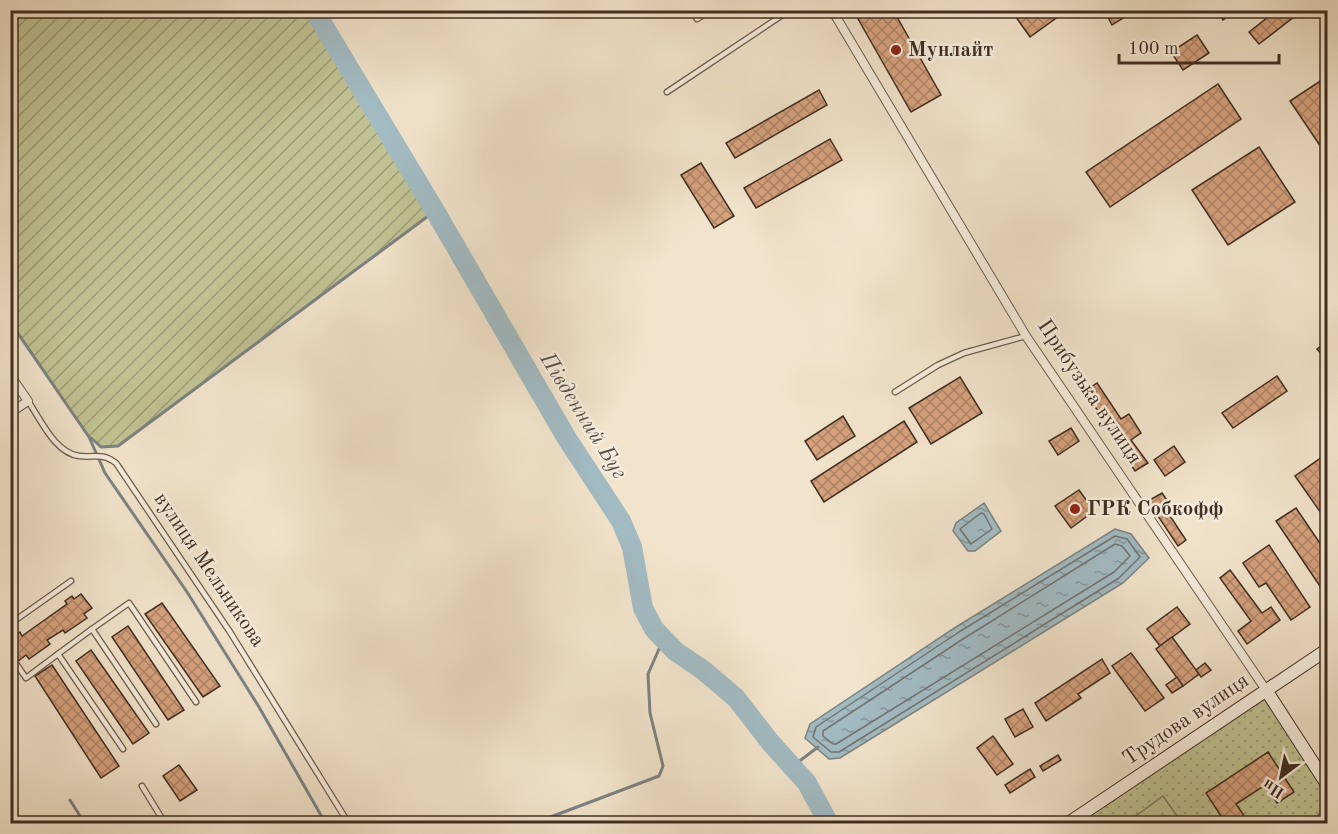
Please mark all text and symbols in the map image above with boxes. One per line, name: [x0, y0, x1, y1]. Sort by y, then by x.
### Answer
scale bar: [1119, 27, 1280, 65]
place label: Мунлайт: [908, 40, 993, 61]
text: 100 m: [1128, 40, 1179, 58]
marker: Мунлайт: [889, 43, 903, 57]
street label: Прибузька вулиця: [1033, 316, 1145, 468]
water label: Південний Буг: [535, 348, 631, 483]
street label: вулиця Мельникова: [150, 489, 268, 651]
place label: ГРК Собкофф: [1087, 499, 1224, 520]
marker: ГРК Собкофф: [1068, 502, 1082, 516]
street label: Трудова вулиця: [1119, 670, 1253, 770]
north arrow: [1251, 747, 1311, 807]
text: Пн: [1261, 775, 1288, 801]

